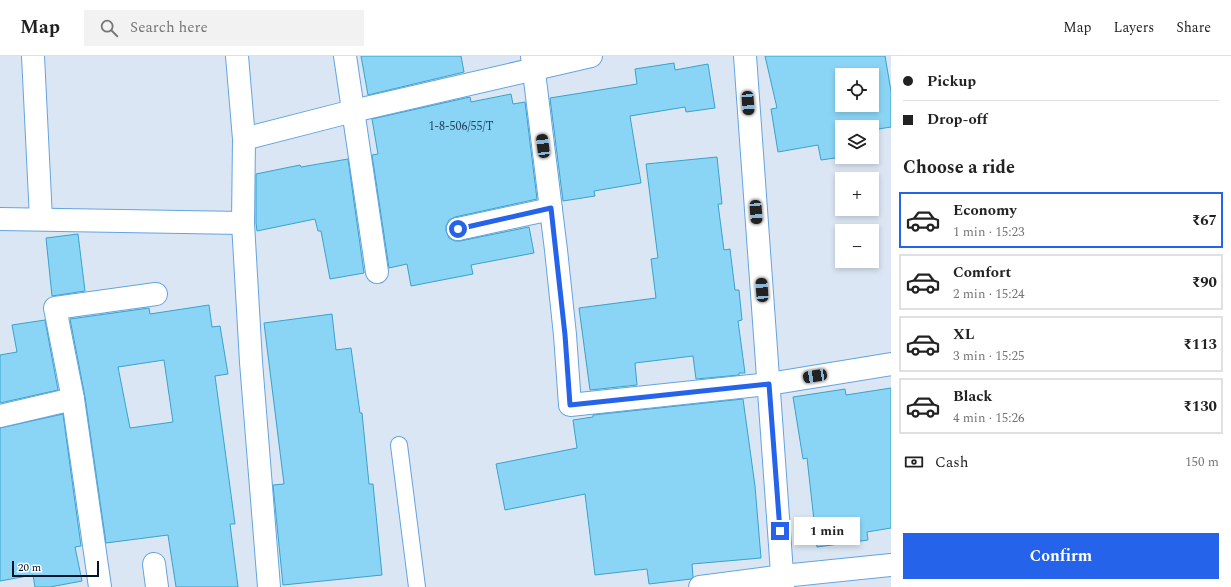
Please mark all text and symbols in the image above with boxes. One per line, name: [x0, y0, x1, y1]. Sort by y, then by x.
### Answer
search box: [84, 10, 364, 46]
text: Map: [20, 13, 60, 42]
text: Search here: [130, 16, 208, 39]
icon: search: [98, 17, 120, 39]
text: Map: [1063, 17, 1092, 38]
text: Layers: [1114, 17, 1154, 38]
text: Share: [1176, 17, 1211, 38]
map controls: [835, 68, 879, 268]
button: locate: [835, 68, 879, 112]
text: Pickup: [927, 70, 976, 93]
car: [741, 91, 755, 115]
text: Drop-off: [927, 108, 988, 131]
house number: 1-8-506/55/T: [428, 117, 494, 136]
button: layers: [835, 120, 879, 164]
car: [536, 133, 550, 159]
text: Choose a ride: [903, 154, 1015, 181]
button: +: [835, 172, 879, 216]
text: Economy: [953, 199, 1017, 222]
car: [749, 200, 763, 224]
icon: car: [905, 202, 941, 238]
text: ₹67: [1192, 209, 1217, 232]
route start: [449, 220, 467, 238]
text: 1 min · 15:23: [953, 222, 1025, 242]
button: −: [835, 224, 879, 268]
text: Comfort: [953, 261, 1011, 284]
icon: car: [905, 264, 941, 300]
text: ₹90: [1192, 271, 1217, 294]
car: [755, 278, 769, 302]
text: 2 min · 15:24: [953, 284, 1025, 304]
text: XL: [953, 323, 974, 346]
icon: car: [905, 326, 941, 362]
text: ₹113: [1183, 333, 1217, 356]
text: 3 min · 15:25: [953, 346, 1025, 366]
car: [802, 368, 828, 384]
text: Black: [953, 385, 992, 408]
icon: car: [905, 388, 941, 424]
text: ₹130: [1183, 395, 1217, 418]
text: 4 min · 15:26: [953, 408, 1025, 428]
icon: cash: [903, 451, 925, 473]
text: Cash: [935, 451, 968, 474]
text: 150 m: [1185, 452, 1219, 472]
callout: 1 min: [794, 517, 860, 545]
text: 1 min: [810, 521, 844, 541]
route end: [771, 522, 789, 540]
button: Confirm: [903, 533, 1219, 579]
scale bar: [12, 559, 99, 578]
text: 20 m: [18, 559, 41, 576]

